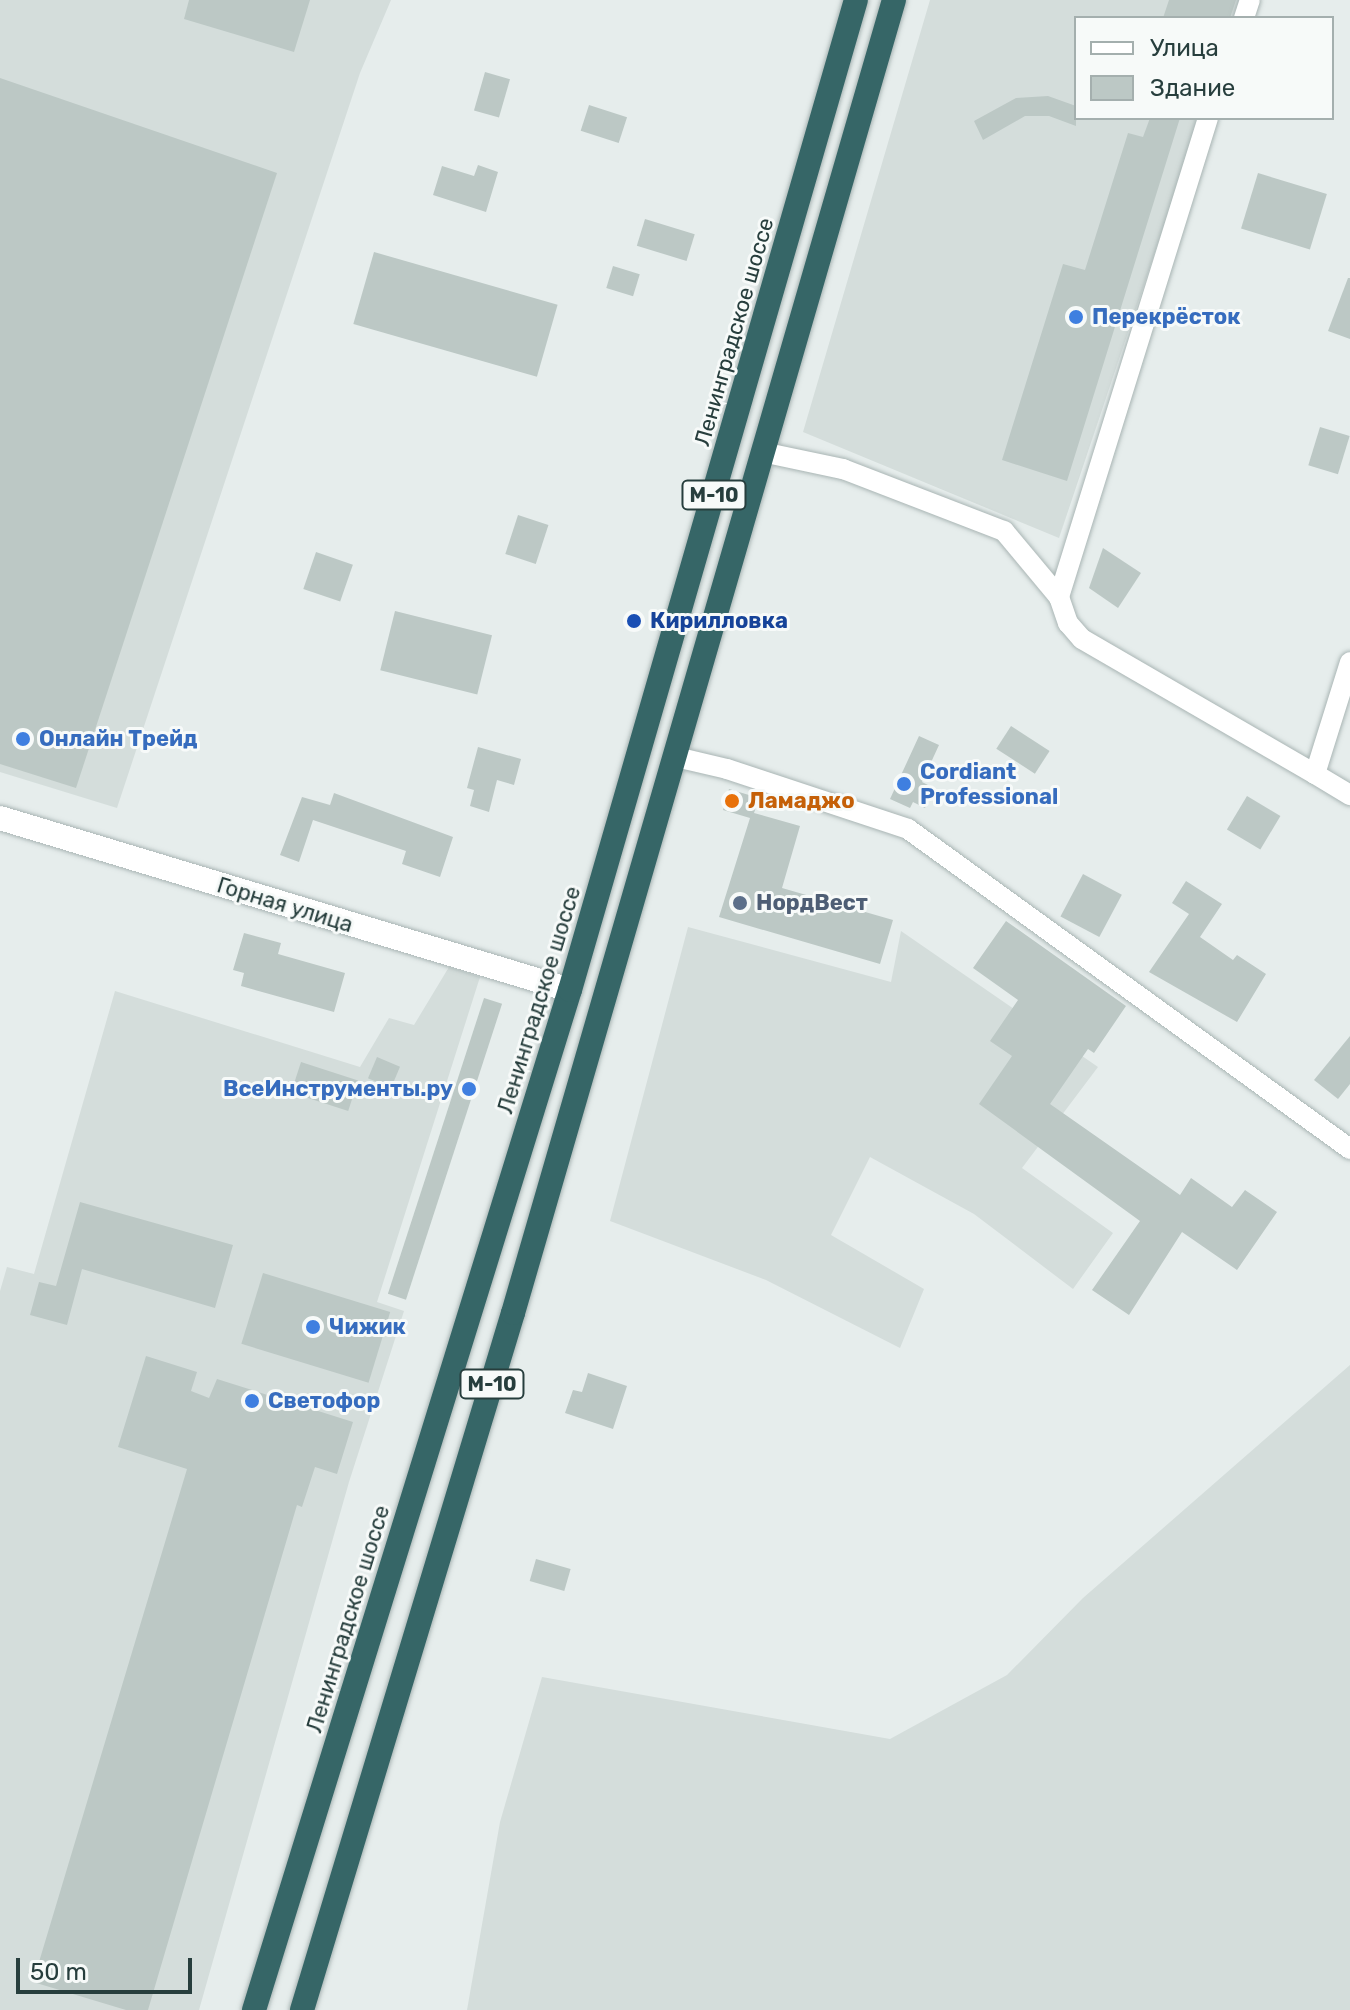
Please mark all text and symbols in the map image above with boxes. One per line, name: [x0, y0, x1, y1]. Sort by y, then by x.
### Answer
legend: [1074, 16, 1334, 120]
text: Улица: [1150, 34, 1219, 62]
text: Здание: [1150, 74, 1235, 102]
street label: Ленинградское шоссе: [689, 215, 779, 449]
place label: Перекрёсток: [1092, 304, 1240, 330]
marker: Перекрёсток: [1067, 308, 1085, 326]
road number: М-10: [680, 479, 748, 511]
place label: Кирилловка: [650, 608, 788, 634]
marker: Кирилловка: [625, 612, 643, 630]
place label: Онлайн Трейд: [39, 726, 197, 752]
marker: Онлайн Трейд: [14, 730, 32, 748]
place label: Cordiant Professional: [920, 758, 1058, 810]
marker: Cordiant Professional: [895, 775, 913, 793]
place label: Ламаджо: [748, 788, 855, 814]
marker: Ламаджо: [723, 792, 741, 810]
street label: Горная улица: [214, 872, 356, 938]
street label: Ленинградское шоссе: [492, 883, 586, 1117]
place label: НордВест: [756, 890, 868, 916]
marker: НордВест: [731, 894, 749, 912]
place label: ВсеИнструменты.ру: [223, 1076, 453, 1102]
marker: ВсеИнструменты.ру: [460, 1080, 478, 1098]
place label: Чижик: [329, 1314, 406, 1340]
marker: Чижик: [304, 1318, 322, 1336]
road number: М-10: [458, 1368, 526, 1400]
place label: Светофор: [268, 1388, 380, 1414]
marker: Светофор: [243, 1392, 261, 1410]
street label: Ленинградское шоссе: [301, 1502, 395, 1736]
scale bar: [20, 1942, 196, 1992]
text: 50 m: [30, 1958, 87, 1986]

